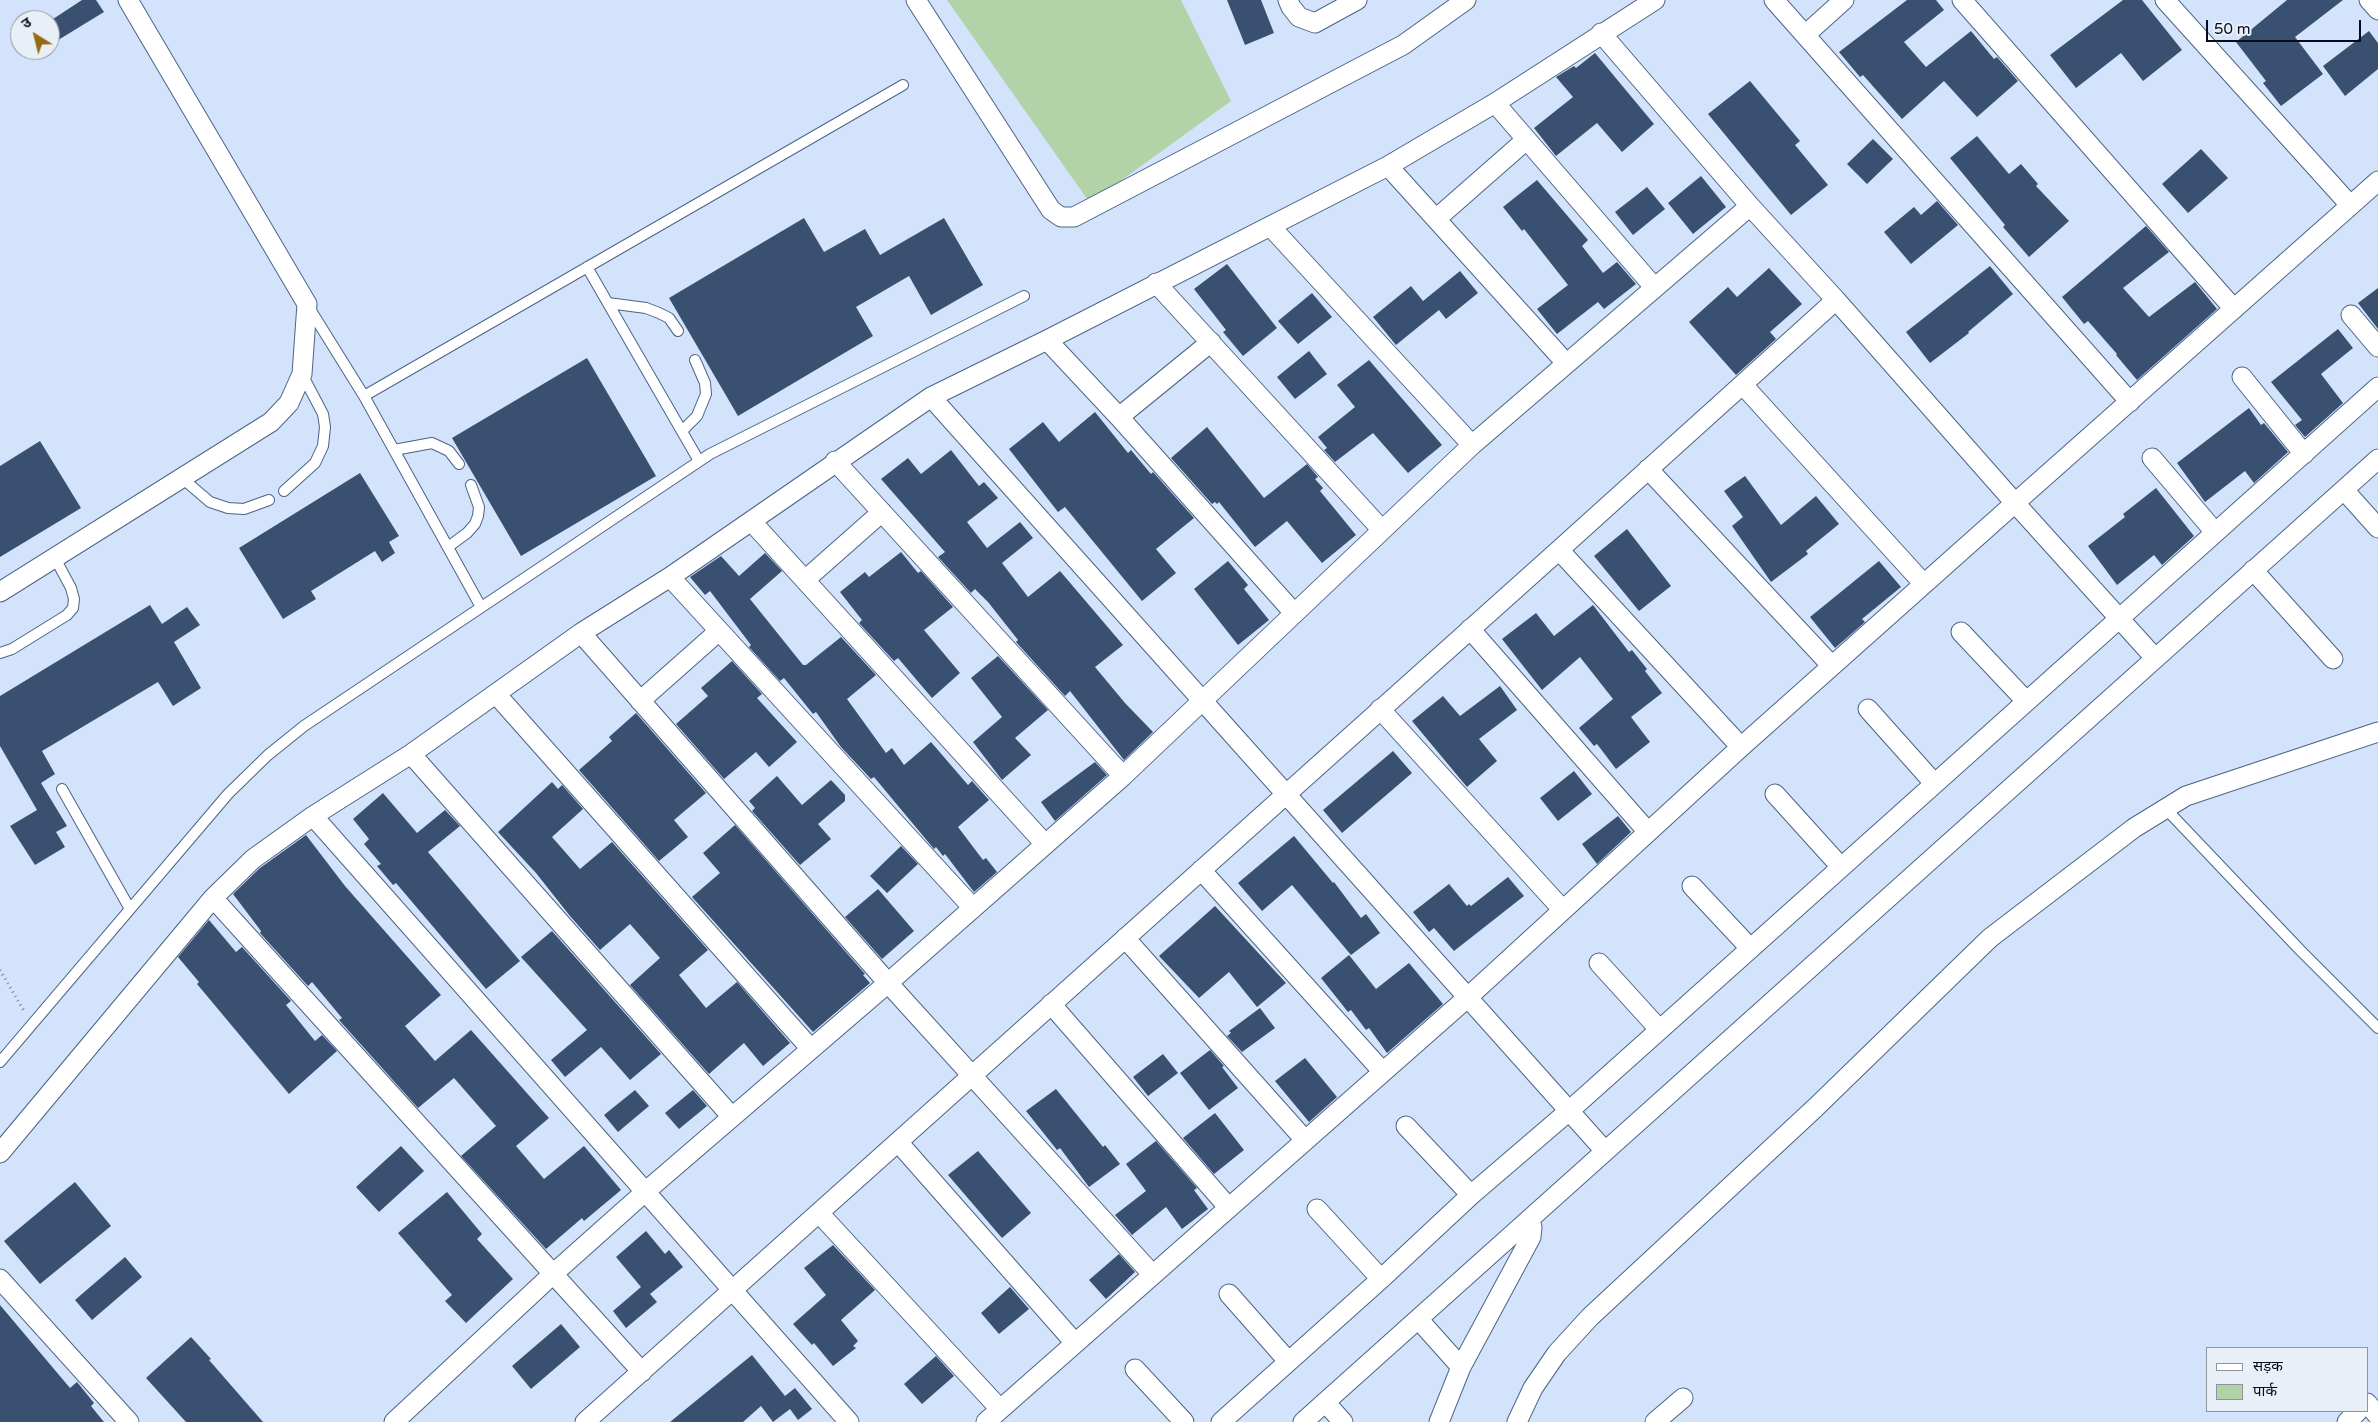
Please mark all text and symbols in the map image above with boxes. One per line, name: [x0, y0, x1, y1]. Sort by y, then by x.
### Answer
north arrow: [10, 10, 60, 60]
scale bar: [2208, 10, 2363, 42]
text: उ: [18, 14, 35, 33]
text: 50 m: [2214, 20, 2251, 38]
legend: [2206, 1347, 2368, 1412]
text: सड़क: [2253, 1357, 2283, 1375]
text: पार्क: [2253, 1382, 2277, 1400]

